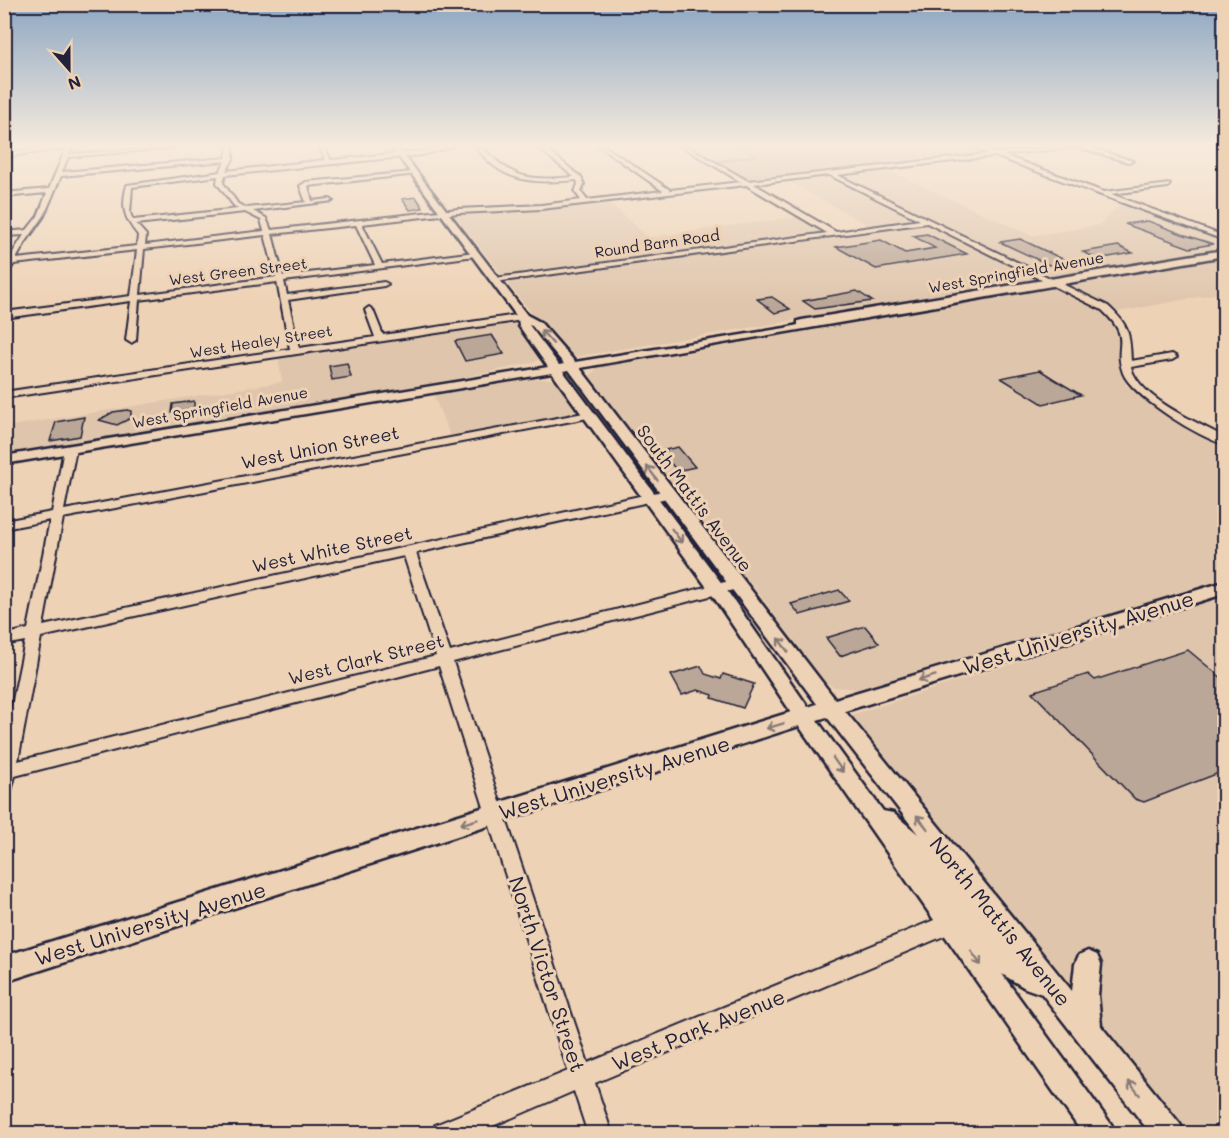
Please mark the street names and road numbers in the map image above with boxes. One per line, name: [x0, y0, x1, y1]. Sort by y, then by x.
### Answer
street label: Round Barn Road: [593, 224, 721, 262]
street label: West Springfield Avenue: [927, 247, 1105, 297]
street label: West Green Street: [168, 253, 308, 289]
street label: West Healey Street: [188, 320, 334, 362]
street label: West Springfield Avenue: [131, 382, 309, 432]
street label: West Union Street: [239, 420, 401, 474]
street label: South Mattis Avenue: [632, 420, 758, 576]
street label: West White Street: [250, 520, 414, 578]
street label: West University Avenue: [959, 584, 1197, 680]
street label: West Clark Street: [286, 628, 446, 690]
street label: West University Avenue: [495, 729, 733, 825]
street label: North Mattis Avenue: [924, 831, 1078, 1011]
street label: North Victor Street: [504, 873, 592, 1075]
street label: West University Avenue: [31, 875, 269, 971]
street label: West Park Avenue: [607, 982, 789, 1076]

